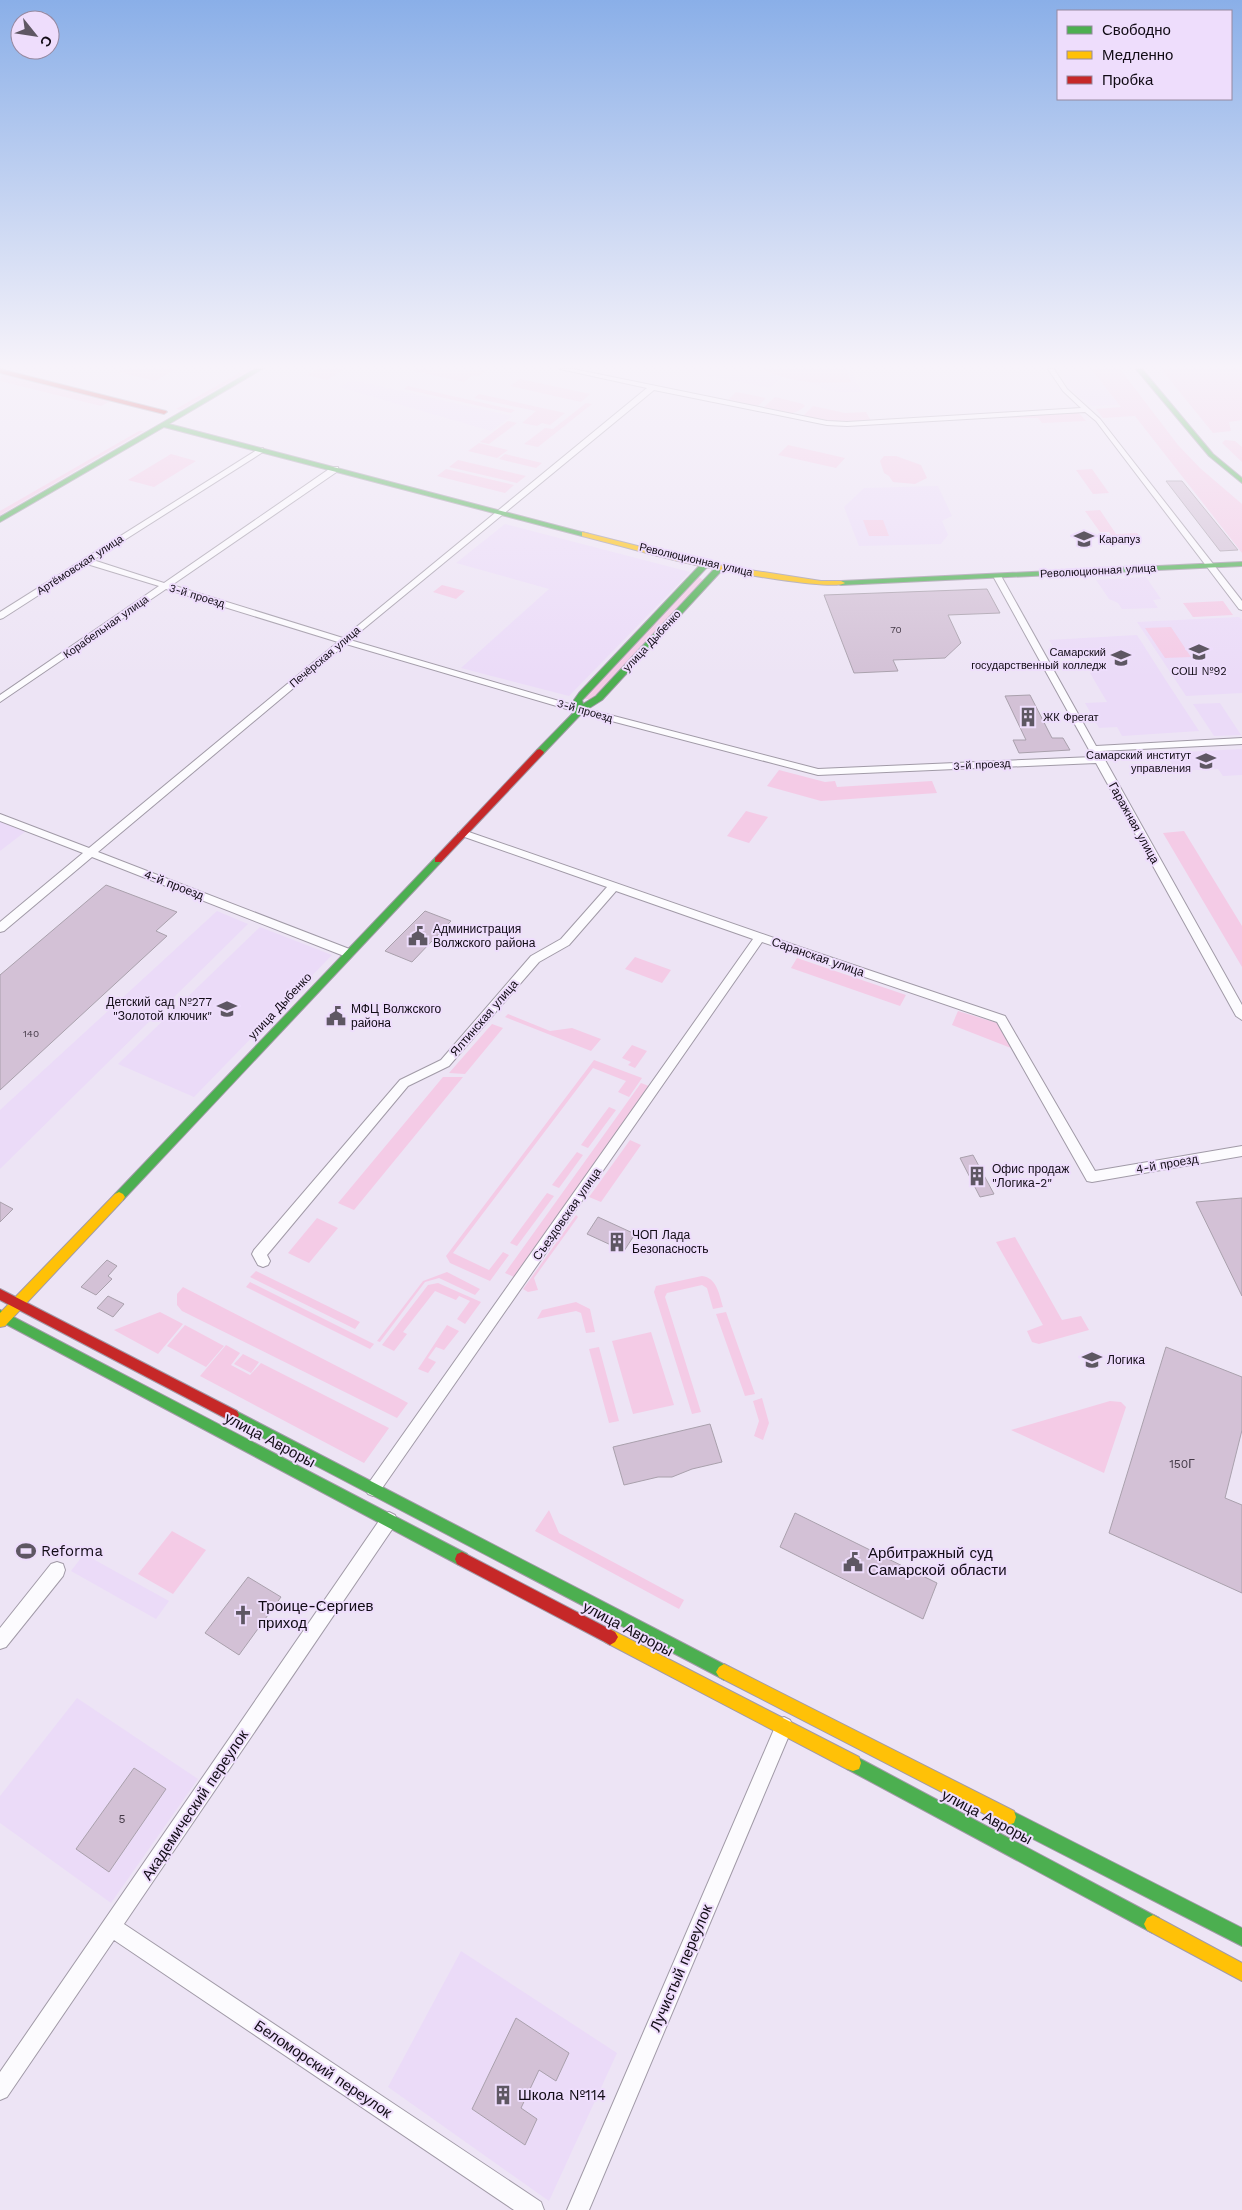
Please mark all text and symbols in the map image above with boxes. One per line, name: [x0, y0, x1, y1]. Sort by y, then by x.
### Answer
north arrow: [10, 10, 60, 60]
legend: [1057, 10, 1232, 100]
text: Свободно: [1102, 21, 1171, 39]
text: С: [37, 33, 56, 50]
text: Медленно: [1102, 46, 1173, 64]
text: Пробка: [1102, 71, 1154, 89]
school or university icon: Карапуз: [1073, 528, 1095, 550]
street label: Артёмовская улица: [34, 532, 126, 598]
place label: Карапуз: [1099, 533, 1140, 546]
street label: Революционная улица: [638, 541, 755, 580]
street label: Революционная улица: [1040, 561, 1157, 581]
street label: 3-й проезд: [168, 581, 227, 611]
street label: Корабельная улица: [61, 592, 152, 661]
street label: улица Дыбенко: [620, 608, 684, 674]
street label: Печёрская улица: [287, 623, 364, 690]
house number: 70: [890, 624, 902, 635]
school or university icon: СОШ №92: [1188, 641, 1210, 663]
place label: Самарский государственный колледж: [971, 646, 1107, 672]
school or university icon: Самарский государственный колледж: [1110, 647, 1132, 669]
place label: СОШ №92: [1171, 665, 1227, 678]
street label: 3-й проезд: [556, 697, 615, 725]
building icon: ЖК Фрегат: [1017, 706, 1039, 728]
place label: ЖК Фрегат: [1043, 711, 1099, 724]
place label: Самарский институт управления: [1086, 749, 1191, 775]
school or university icon: Самарский институт управления: [1195, 750, 1217, 772]
street label: 3-й проезд: [953, 757, 1011, 773]
street label: Гаражная улица: [1106, 780, 1162, 866]
street label: 4-й проезд: [142, 867, 206, 903]
place label: Администрация Волжского района: [433, 922, 536, 950]
public building icon: Администрация Волжского района: [407, 925, 429, 947]
street label: Саранская улица: [770, 935, 867, 980]
street label: улица Дыбенко: [246, 970, 315, 1042]
street label: Ялтинская улица: [447, 977, 521, 1059]
place label: Детский сад №277 "Золотой ключик": [106, 995, 212, 1023]
school or university icon: Детский сад №277 "Золотой ключик": [216, 998, 238, 1020]
place label: МФЦ Волжского района: [351, 1002, 442, 1030]
public building icon: МФЦ Волжского района: [325, 1005, 347, 1027]
house number: 140: [23, 1028, 39, 1039]
street label: 4-й проезд: [1135, 1152, 1199, 1176]
place label: Офис продаж "Логика-2": [992, 1162, 1069, 1190]
street label: Съездовская улица: [530, 1165, 604, 1263]
building icon: Офис продаж "Логика-2": [966, 1165, 988, 1187]
place label: ЧОП Лада Безопасность: [632, 1228, 709, 1256]
building icon: ЧОП Лада Безопасность: [606, 1231, 628, 1253]
school or university icon: Логика: [1081, 1349, 1103, 1371]
place label: Логика: [1107, 1353, 1145, 1367]
street label: улица Авроры: [222, 1409, 318, 1471]
house number: 150Г: [1169, 1457, 1195, 1471]
sports icon: Reforma: [15, 1540, 37, 1562]
place label: Reforma: [41, 1542, 103, 1560]
place label: Арбитражный суд Самарской области: [868, 1544, 1007, 1579]
public building icon: Арбитражный суд Самарской области: [842, 1551, 864, 1573]
place label: Троице-Сергиев приход: [258, 1597, 374, 1632]
street label: улица Авроры: [580, 1598, 676, 1660]
church icon: Троице-Сергиев приход: [232, 1604, 254, 1626]
street label: Академический переулок: [138, 1726, 252, 1883]
street label: улица Авроры: [939, 1786, 1035, 1848]
house number: 5: [119, 1812, 126, 1826]
street label: Лучистый переулок: [646, 1901, 716, 2034]
street label: Беломорский переулок: [251, 2016, 395, 2122]
building icon: Школа №114: [492, 2084, 514, 2106]
place label: Школа №114: [518, 2086, 606, 2104]

